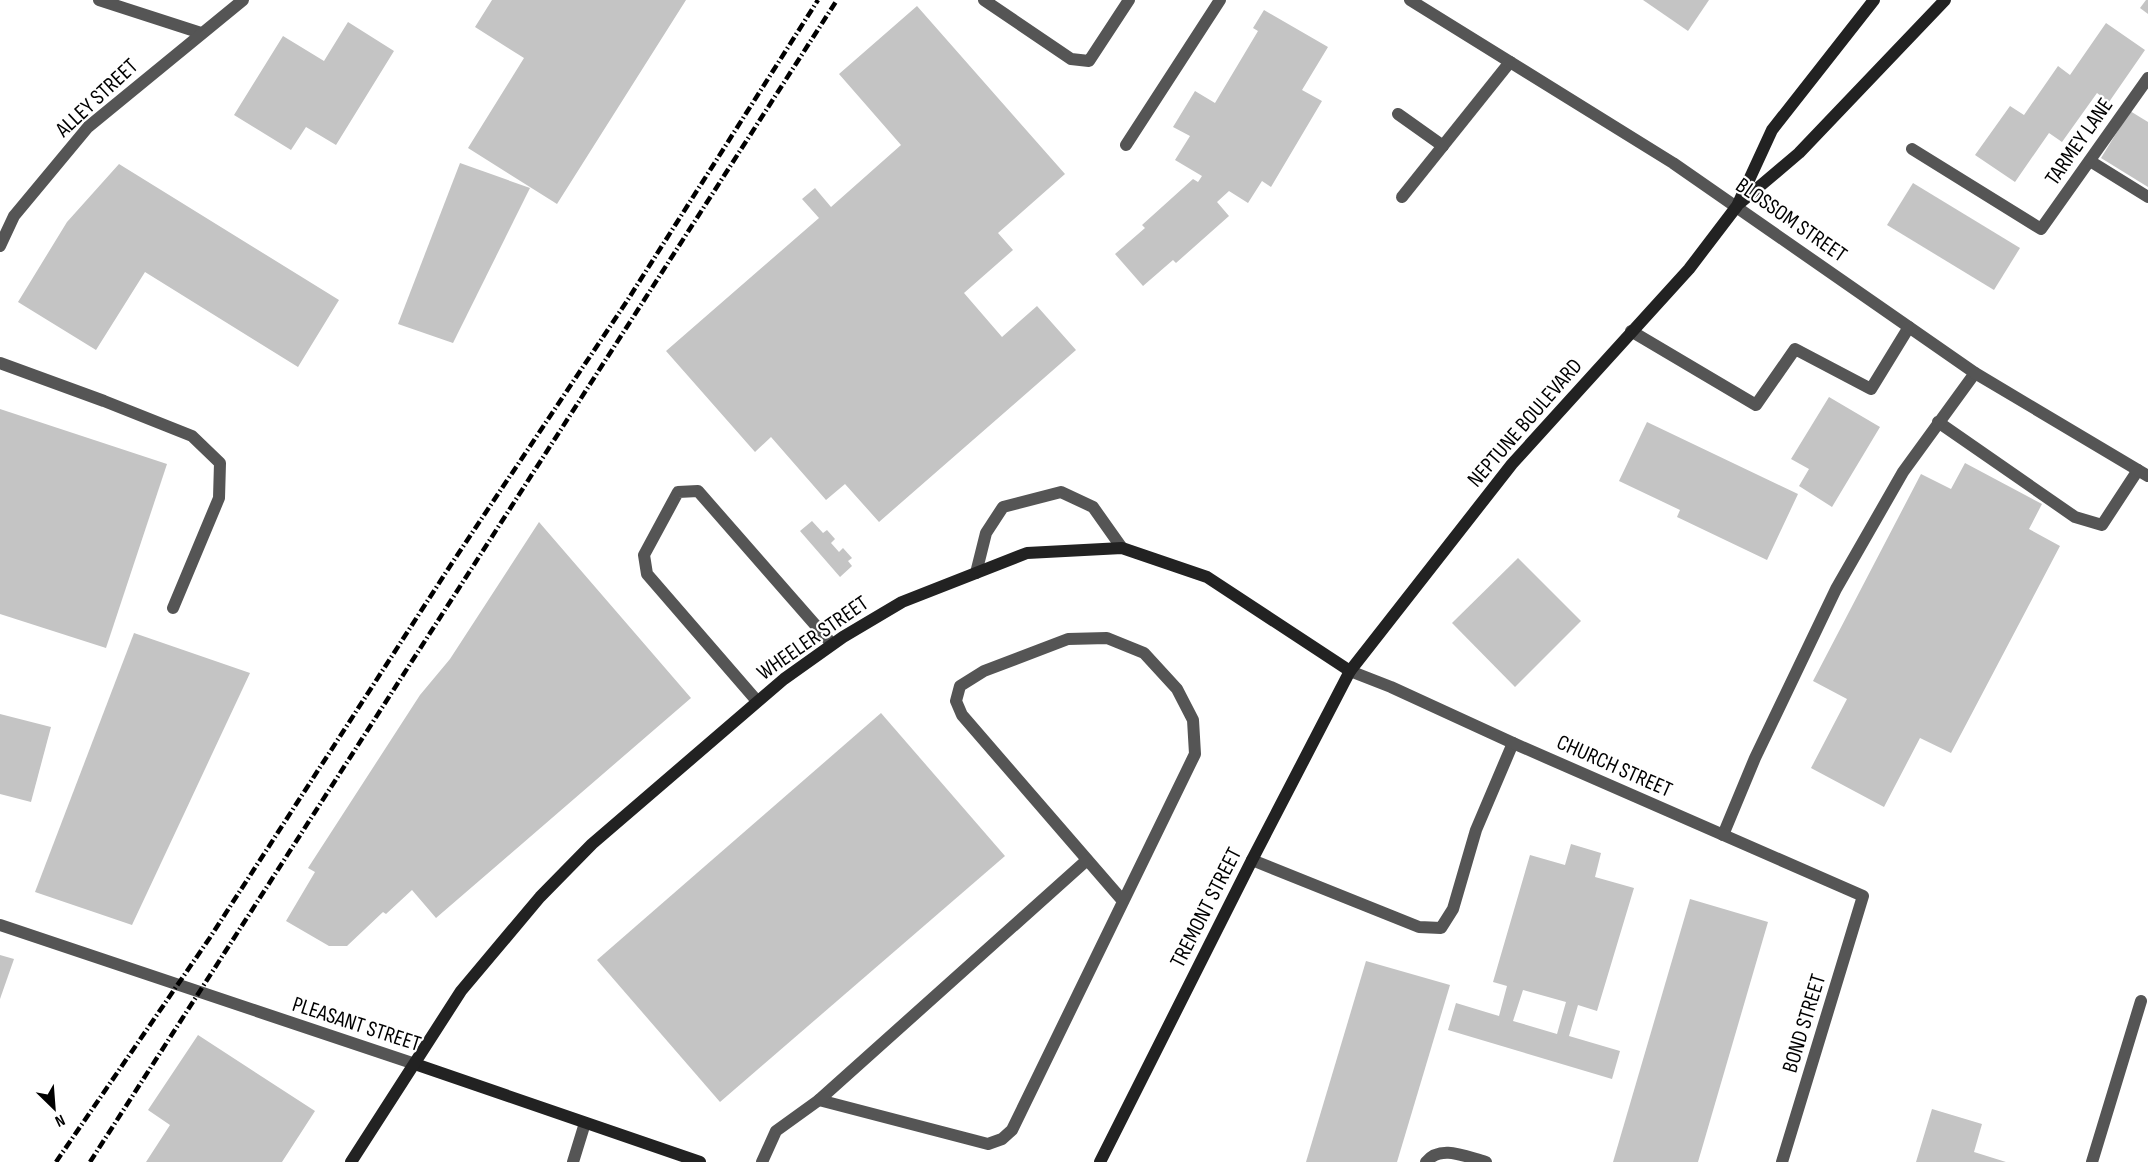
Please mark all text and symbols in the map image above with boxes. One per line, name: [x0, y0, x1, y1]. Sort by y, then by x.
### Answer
street label: ALLEY STREET: [49, 53, 144, 144]
street label: TARMEY LANE: [2039, 93, 2119, 191]
street label: BLOSSOM STREET: [1730, 172, 1852, 268]
street label: NEPTUNE BOULEVARD: [1462, 353, 1588, 493]
street label: WHEELER STREET: [752, 590, 874, 687]
street label: CHURCH STREET: [1552, 729, 1676, 804]
street label: TREMONT STREET: [1165, 843, 1248, 972]
street label: BOND STREET: [1777, 971, 1832, 1076]
street label: PLEASANT STREET: [289, 991, 424, 1058]
north arrow: [24, 1078, 84, 1138]
text: N: [52, 1110, 68, 1131]

